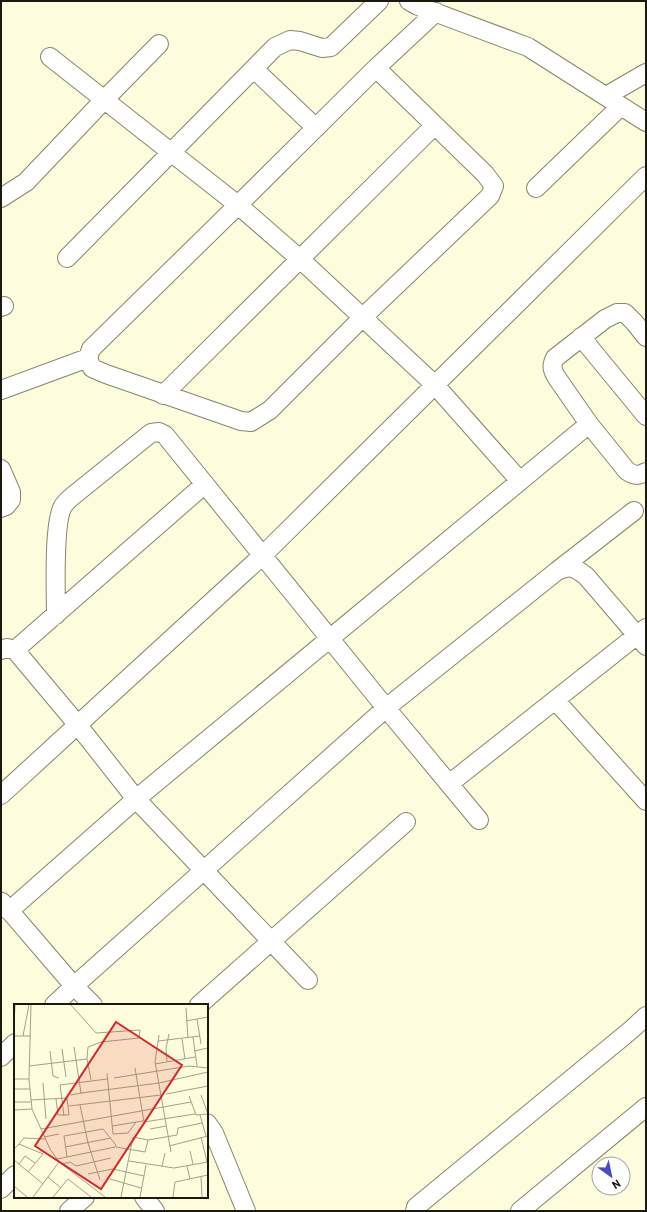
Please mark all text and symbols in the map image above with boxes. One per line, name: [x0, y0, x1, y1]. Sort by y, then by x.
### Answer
inset map: [14, 1004, 208, 1198]
north arrow: [591, 1156, 631, 1196]
text: N: [610, 1177, 623, 1192]

